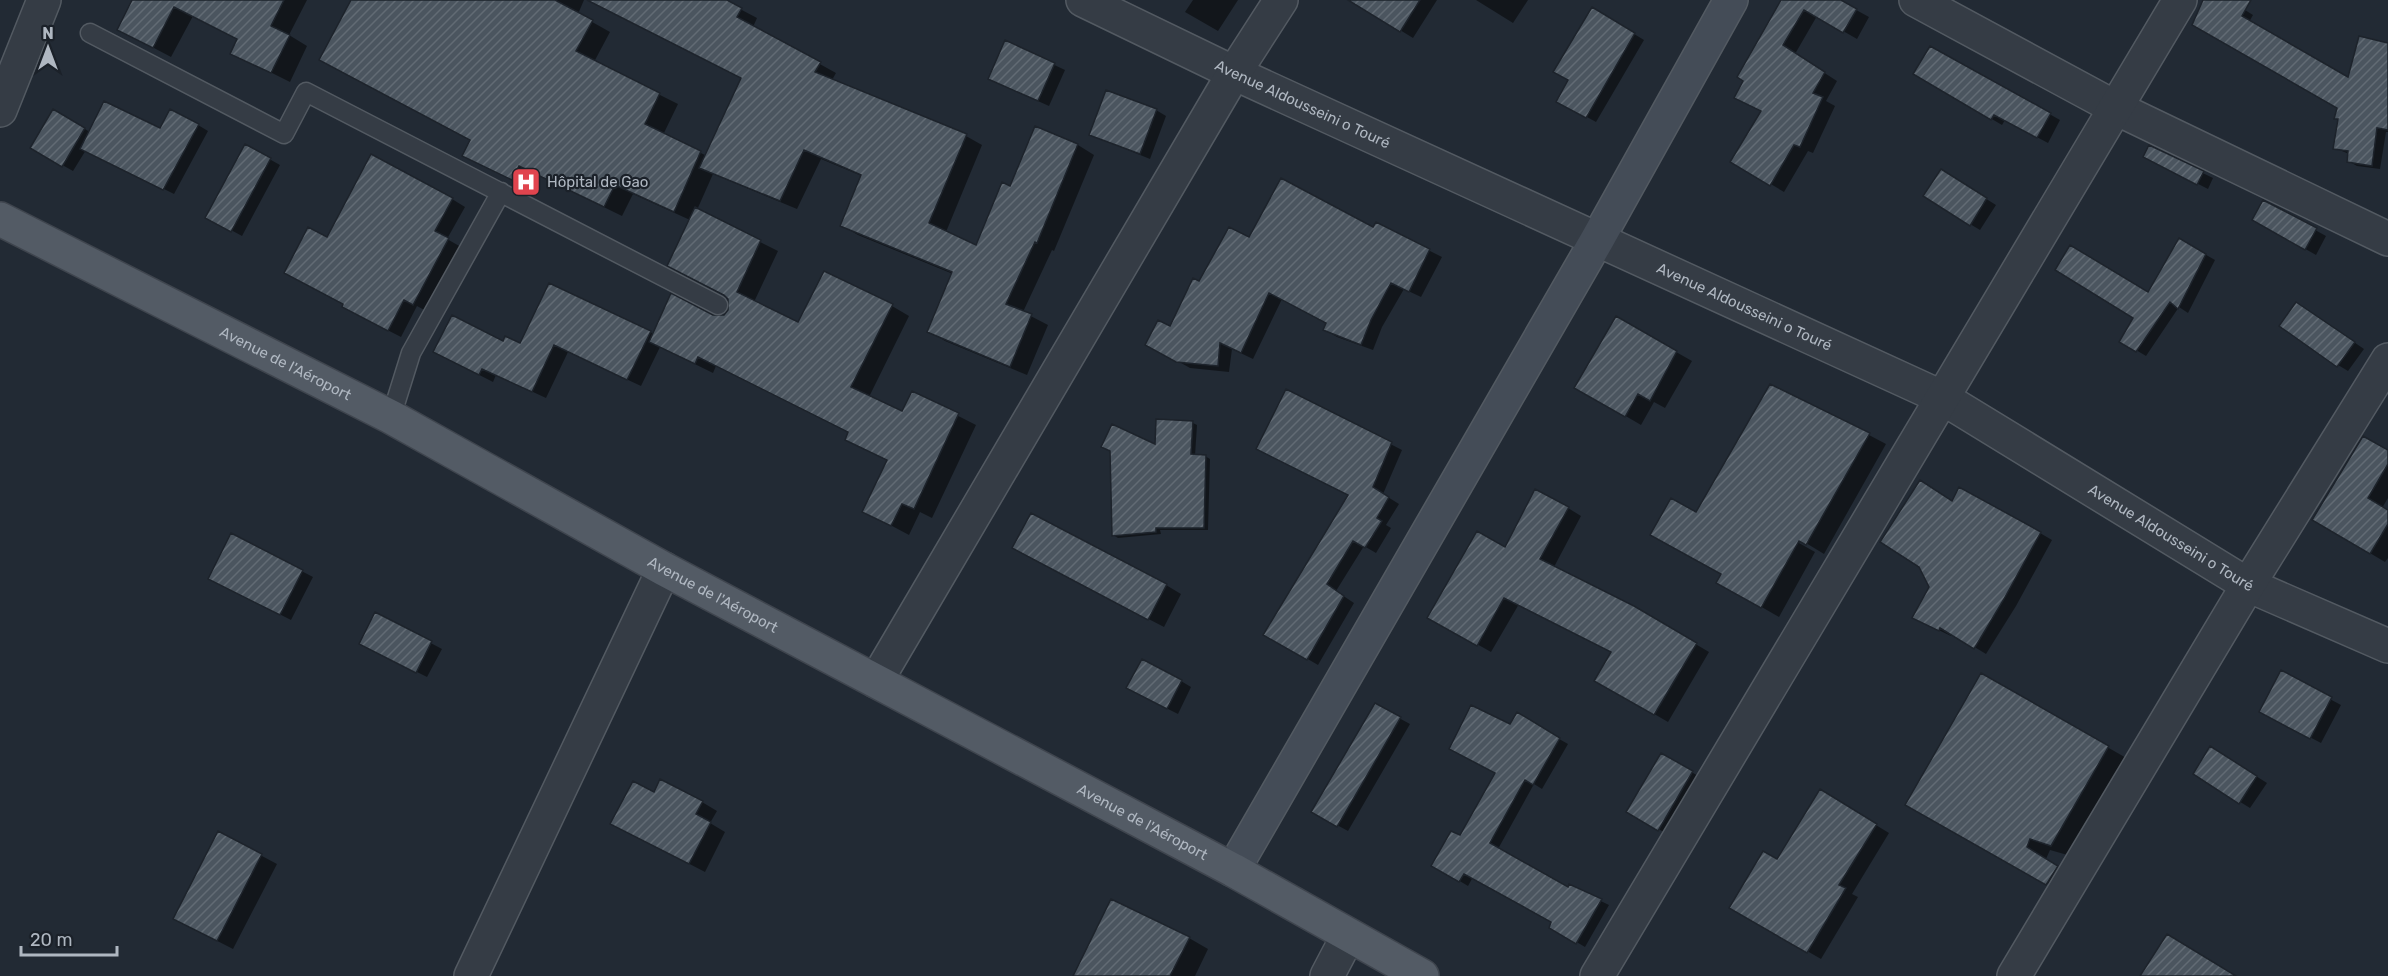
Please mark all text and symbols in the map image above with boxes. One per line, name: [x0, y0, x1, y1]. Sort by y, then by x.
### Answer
north arrow: [18, 18, 78, 78]
text: N: [42, 24, 54, 43]
street label: Avenue Aldousseini o Touré: [1212, 56, 1393, 152]
hospital icon: Hôpital de Gao: [510, 166, 542, 198]
place label: Hôpital de Gao: [547, 173, 648, 191]
street label: Avenue Aldousseini o Touré: [1654, 259, 1835, 355]
street label: Avenue de l'Aéroport: [217, 323, 354, 404]
street label: Avenue Aldousseini o Touré: [2085, 480, 2256, 595]
street label: Avenue de l'Aéroport: [645, 553, 781, 637]
street label: Avenue de l'Aéroport: [1074, 780, 1211, 864]
scale bar: [21, 919, 117, 957]
text: 20 m: [30, 929, 72, 951]

